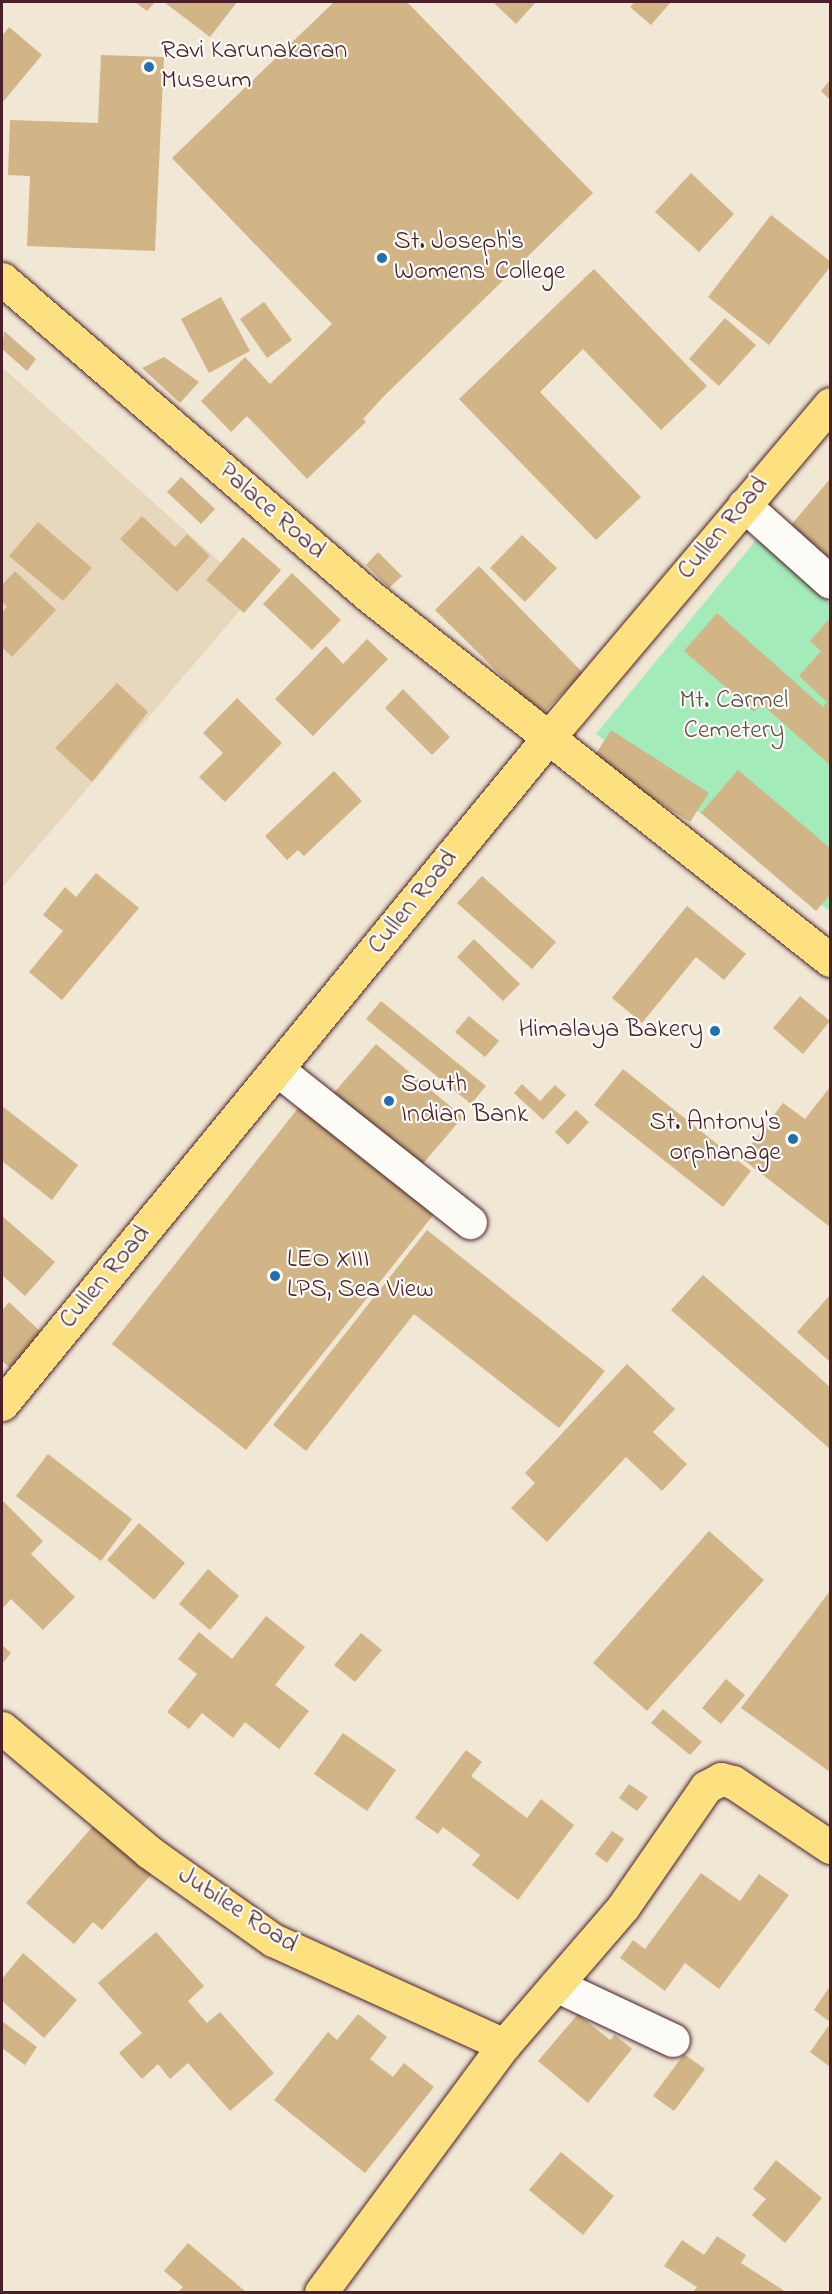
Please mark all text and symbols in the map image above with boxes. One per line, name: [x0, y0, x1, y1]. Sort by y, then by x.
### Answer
place label: Ravi Karunakaran Museum: [161, 36, 347, 98]
marker: Ravi Karunakaran Museum: [142, 60, 156, 74]
place label: St. Joseph's Womens' College: [394, 227, 565, 288]
marker: St. Joseph's Womens' College: [375, 251, 389, 265]
street label: Palace Road: [211, 457, 331, 567]
street label: Cullen Road: [672, 471, 776, 587]
park label: Mt. Carmel Cemetery: [680, 686, 788, 748]
street label: Cullen Road: [362, 844, 466, 962]
place label: Himalaya Bakery: [519, 1015, 703, 1047]
marker: Himalaya Bakery: [708, 1024, 722, 1038]
place label: South Indian Bank: [401, 1070, 528, 1132]
marker: South Indian Bank: [382, 1094, 396, 1108]
place label: St. Antony's orphanage: [649, 1108, 781, 1170]
marker: St. Antony's orphanage: [786, 1132, 800, 1146]
street label: Cullen Road: [54, 1220, 158, 1336]
place label: LEO XIII LPS, Sea View: [287, 1245, 434, 1306]
marker: LEO XIII LPS, Sea View: [268, 1269, 282, 1283]
street label: Jubilee Road: [171, 1861, 303, 1961]

